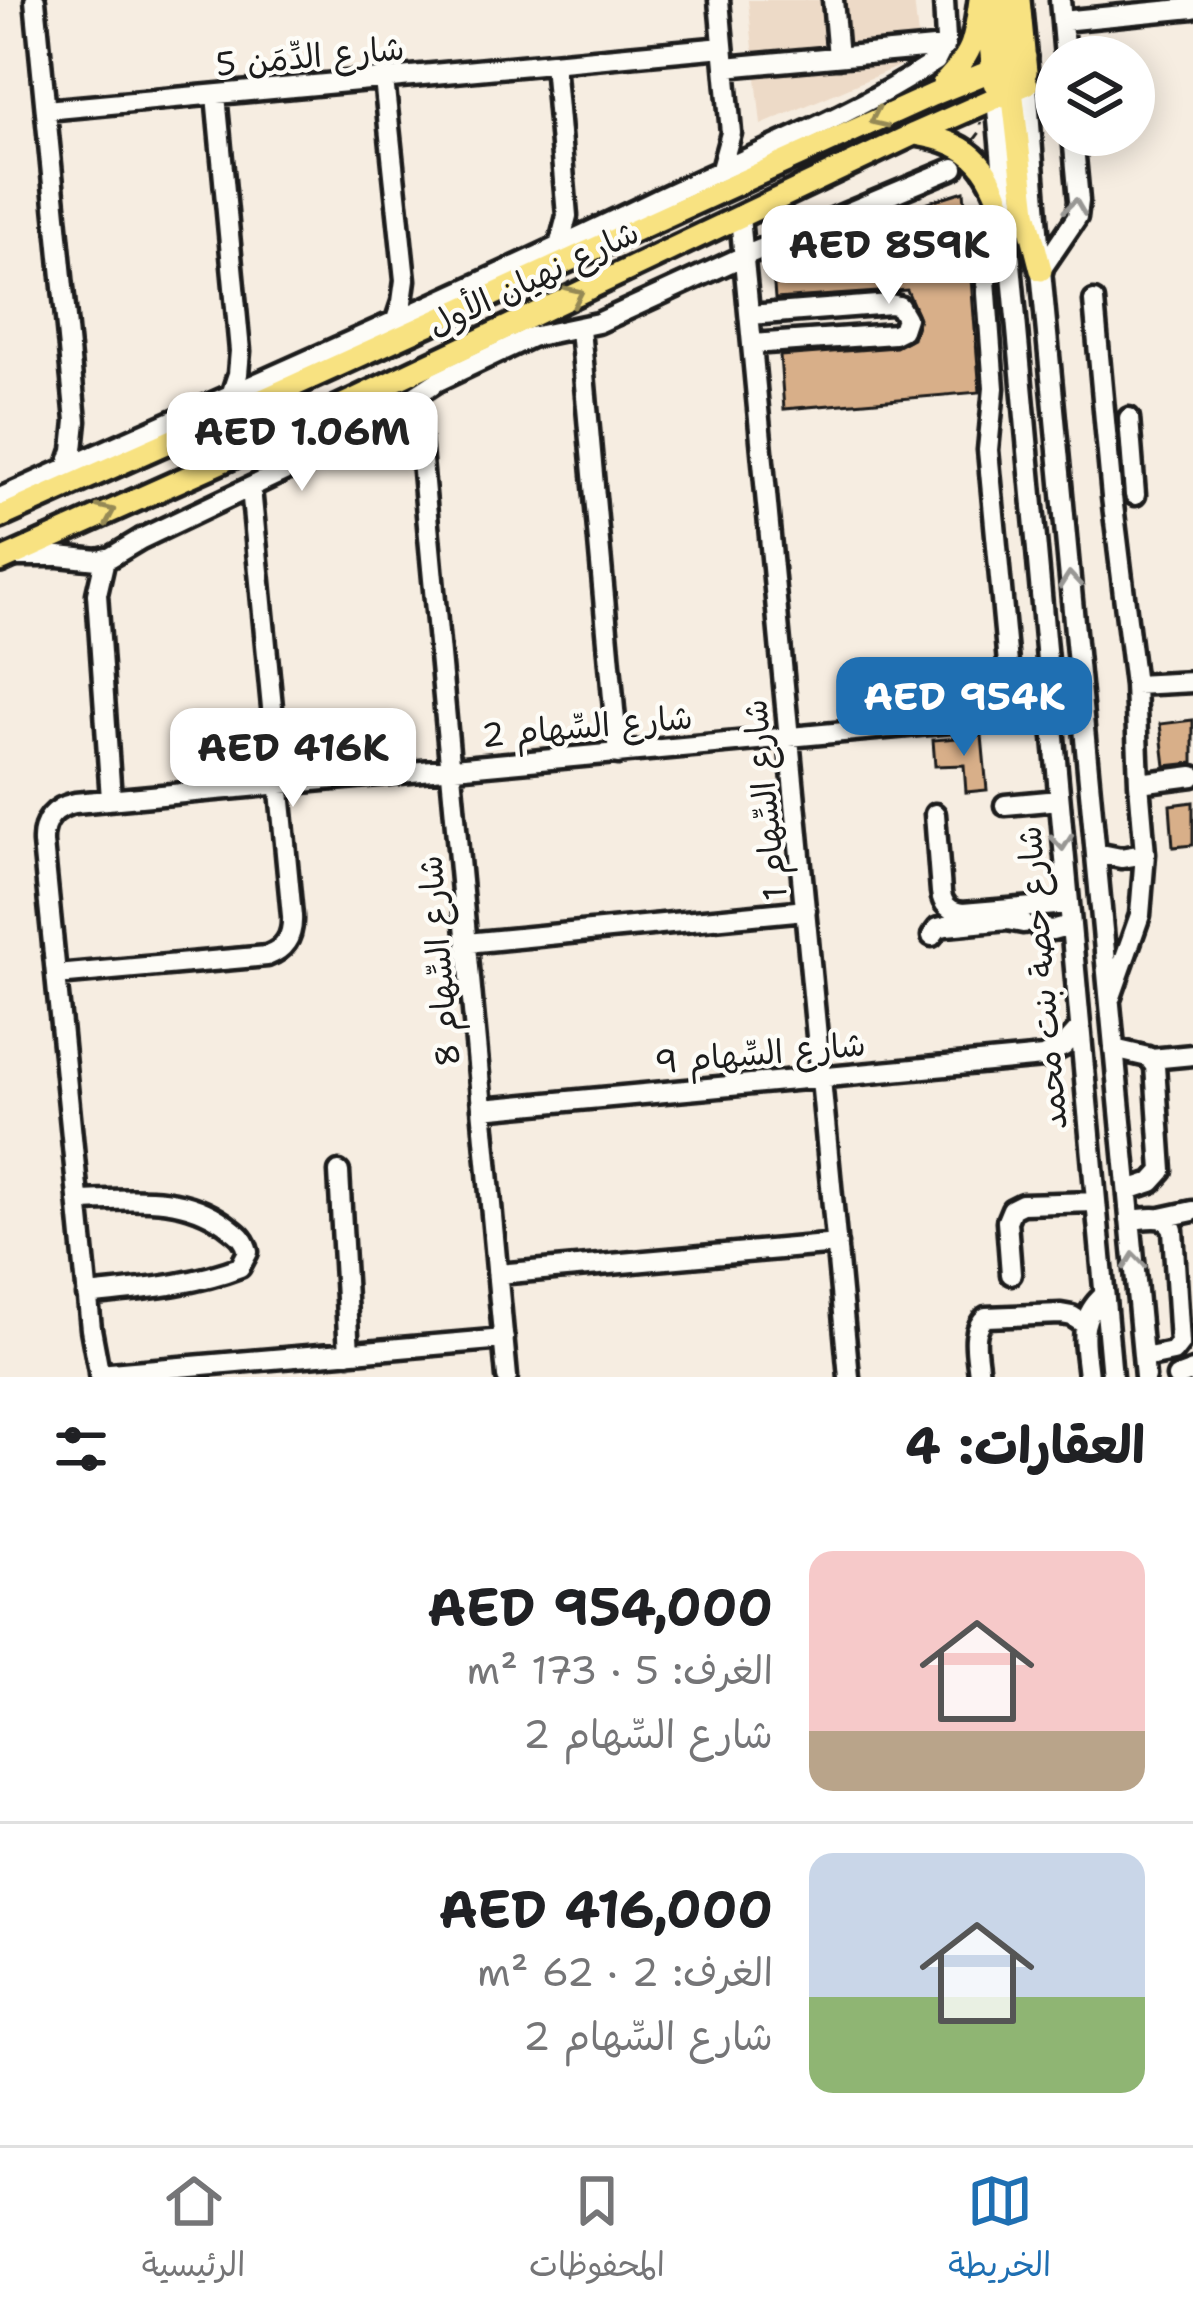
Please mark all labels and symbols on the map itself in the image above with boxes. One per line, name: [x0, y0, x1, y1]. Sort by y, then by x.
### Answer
street label: شارع الدِّمَن 5: [214, 25, 406, 88]
one-way arrow: [869, 105, 890, 129]
one-way arrow: [1061, 198, 1087, 217]
pin: AED 859K: [765, 205, 1013, 307]
street label: شارع نهيان الأول: [420, 209, 646, 348]
one-way arrow: [563, 286, 584, 309]
pin: AED 1.06M: [165, 392, 439, 494]
one-way arrow: [95, 503, 116, 527]
one-way arrow: [1058, 570, 1083, 589]
pin: AED 954K: [840, 657, 1088, 759]
street label: شارع السِّهام 2: [480, 694, 695, 761]
street label: شارع السِّهام 1: [732, 697, 801, 903]
pin: AED 416K: [169, 708, 417, 810]
street label: شارع حصة بنت محمد: [1006, 824, 1079, 1132]
one-way arrow: [1049, 833, 1075, 852]
street label: شارع السِّهام 8: [407, 853, 474, 1068]
street label: شارع السِّهام 9: [653, 1021, 868, 1088]
one-way arrow: [1122, 1251, 1147, 1270]

